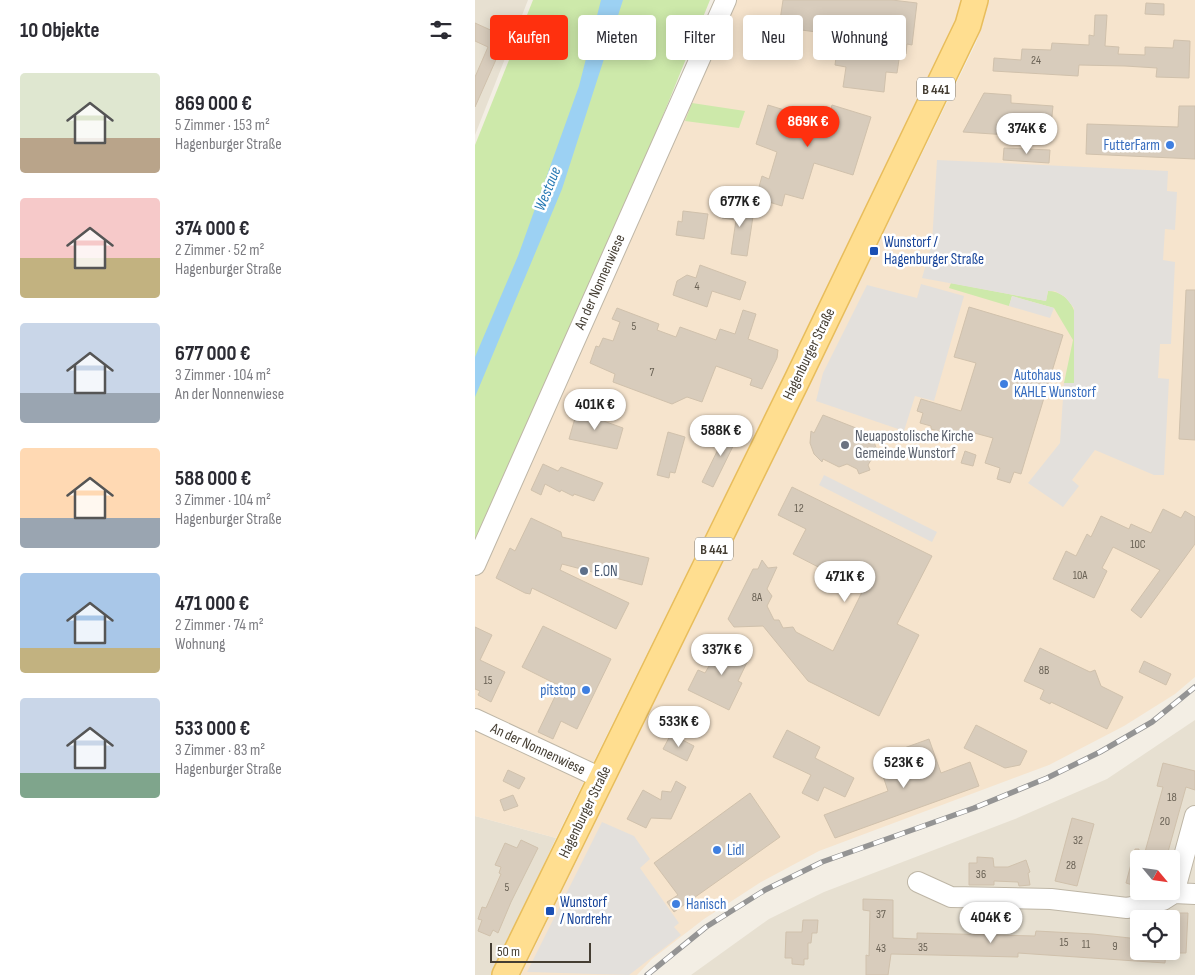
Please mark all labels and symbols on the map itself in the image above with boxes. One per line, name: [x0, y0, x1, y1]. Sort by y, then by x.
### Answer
house number: 24: [1031, 53, 1041, 68]
road number: B 441: [917, 78, 955, 100]
pin: 869K €: [767, 106, 849, 148]
pin: 374K €: [986, 112, 1068, 155]
place label: FutterFarm: [1104, 136, 1160, 155]
marker: FutterFarm: [1164, 139, 1176, 151]
water label: Westaue: [531, 164, 565, 214]
pin: 677K €: [699, 186, 781, 228]
street label: An der Nonnenwiese: [570, 231, 629, 334]
place label: Wunstorf / Hagenburger Straße: [884, 233, 984, 269]
marker: Wunstorf / Hagenburger Straße: [868, 245, 880, 257]
house number: 4: [694, 279, 700, 294]
street label: Hagenburger Straße: [779, 305, 839, 403]
house number: 5: [632, 319, 637, 334]
house number: 7: [650, 365, 655, 380]
place label: Autohaus KAHLE Wunstorf: [1013, 366, 1097, 402]
marker: Autohaus KAHLE Wunstorf: [998, 378, 1010, 390]
pin: 401K €: [554, 388, 636, 431]
pin: 588K €: [680, 414, 762, 457]
place label: Neuapostolische Kirche Gemeinde Wunstorf: [855, 427, 973, 463]
marker: Neuapostolische Kirche Gemeinde Wunstorf: [839, 439, 851, 451]
house number: 12: [794, 501, 804, 516]
house number: 10C: [1130, 537, 1146, 552]
road number: B 441: [695, 538, 733, 560]
pin: 471K €: [804, 560, 886, 603]
place label: E.ON: [594, 562, 618, 581]
marker: E.ON: [578, 565, 590, 577]
house number: 10A: [1073, 568, 1088, 583]
house number: 8A: [752, 590, 763, 605]
pin: 337K €: [681, 634, 763, 676]
house number: 8B: [1039, 663, 1049, 678]
house number: 15: [483, 673, 493, 688]
place label: pitstop: [540, 681, 576, 700]
marker: pitstop: [580, 684, 592, 696]
pin: 533K €: [638, 706, 720, 748]
street label: An der Nonnenwiese: [487, 718, 588, 779]
pin: 523K €: [863, 746, 945, 789]
street label: Hagenburger Straße: [555, 763, 615, 861]
house number: 18: [1167, 790, 1177, 805]
house number: 20: [1160, 814, 1170, 829]
house number: 32: [1073, 833, 1083, 848]
place label: Lidl: [727, 841, 744, 860]
marker: Lidl: [711, 844, 723, 856]
north arrow: [1130, 850, 1180, 900]
house number: 28: [1066, 858, 1076, 873]
house number: 36: [976, 867, 986, 882]
house number: 5: [505, 880, 510, 895]
place label: Wunstorf / Nordrehr: [560, 893, 612, 929]
place label: Hanisch: [686, 895, 726, 914]
marker: Hanisch: [670, 898, 682, 910]
pin: 404K €: [950, 902, 1032, 944]
marker: Wunstorf / Nordrehr: [544, 905, 556, 917]
house number: 37: [876, 907, 886, 922]
house number: 15: [1059, 935, 1069, 950]
house number: 11: [1082, 937, 1091, 952]
house number: 9: [1112, 939, 1118, 954]
scale bar: [490, 940, 591, 963]
house number: 35: [918, 940, 928, 955]
house number: 43: [876, 941, 886, 956]

